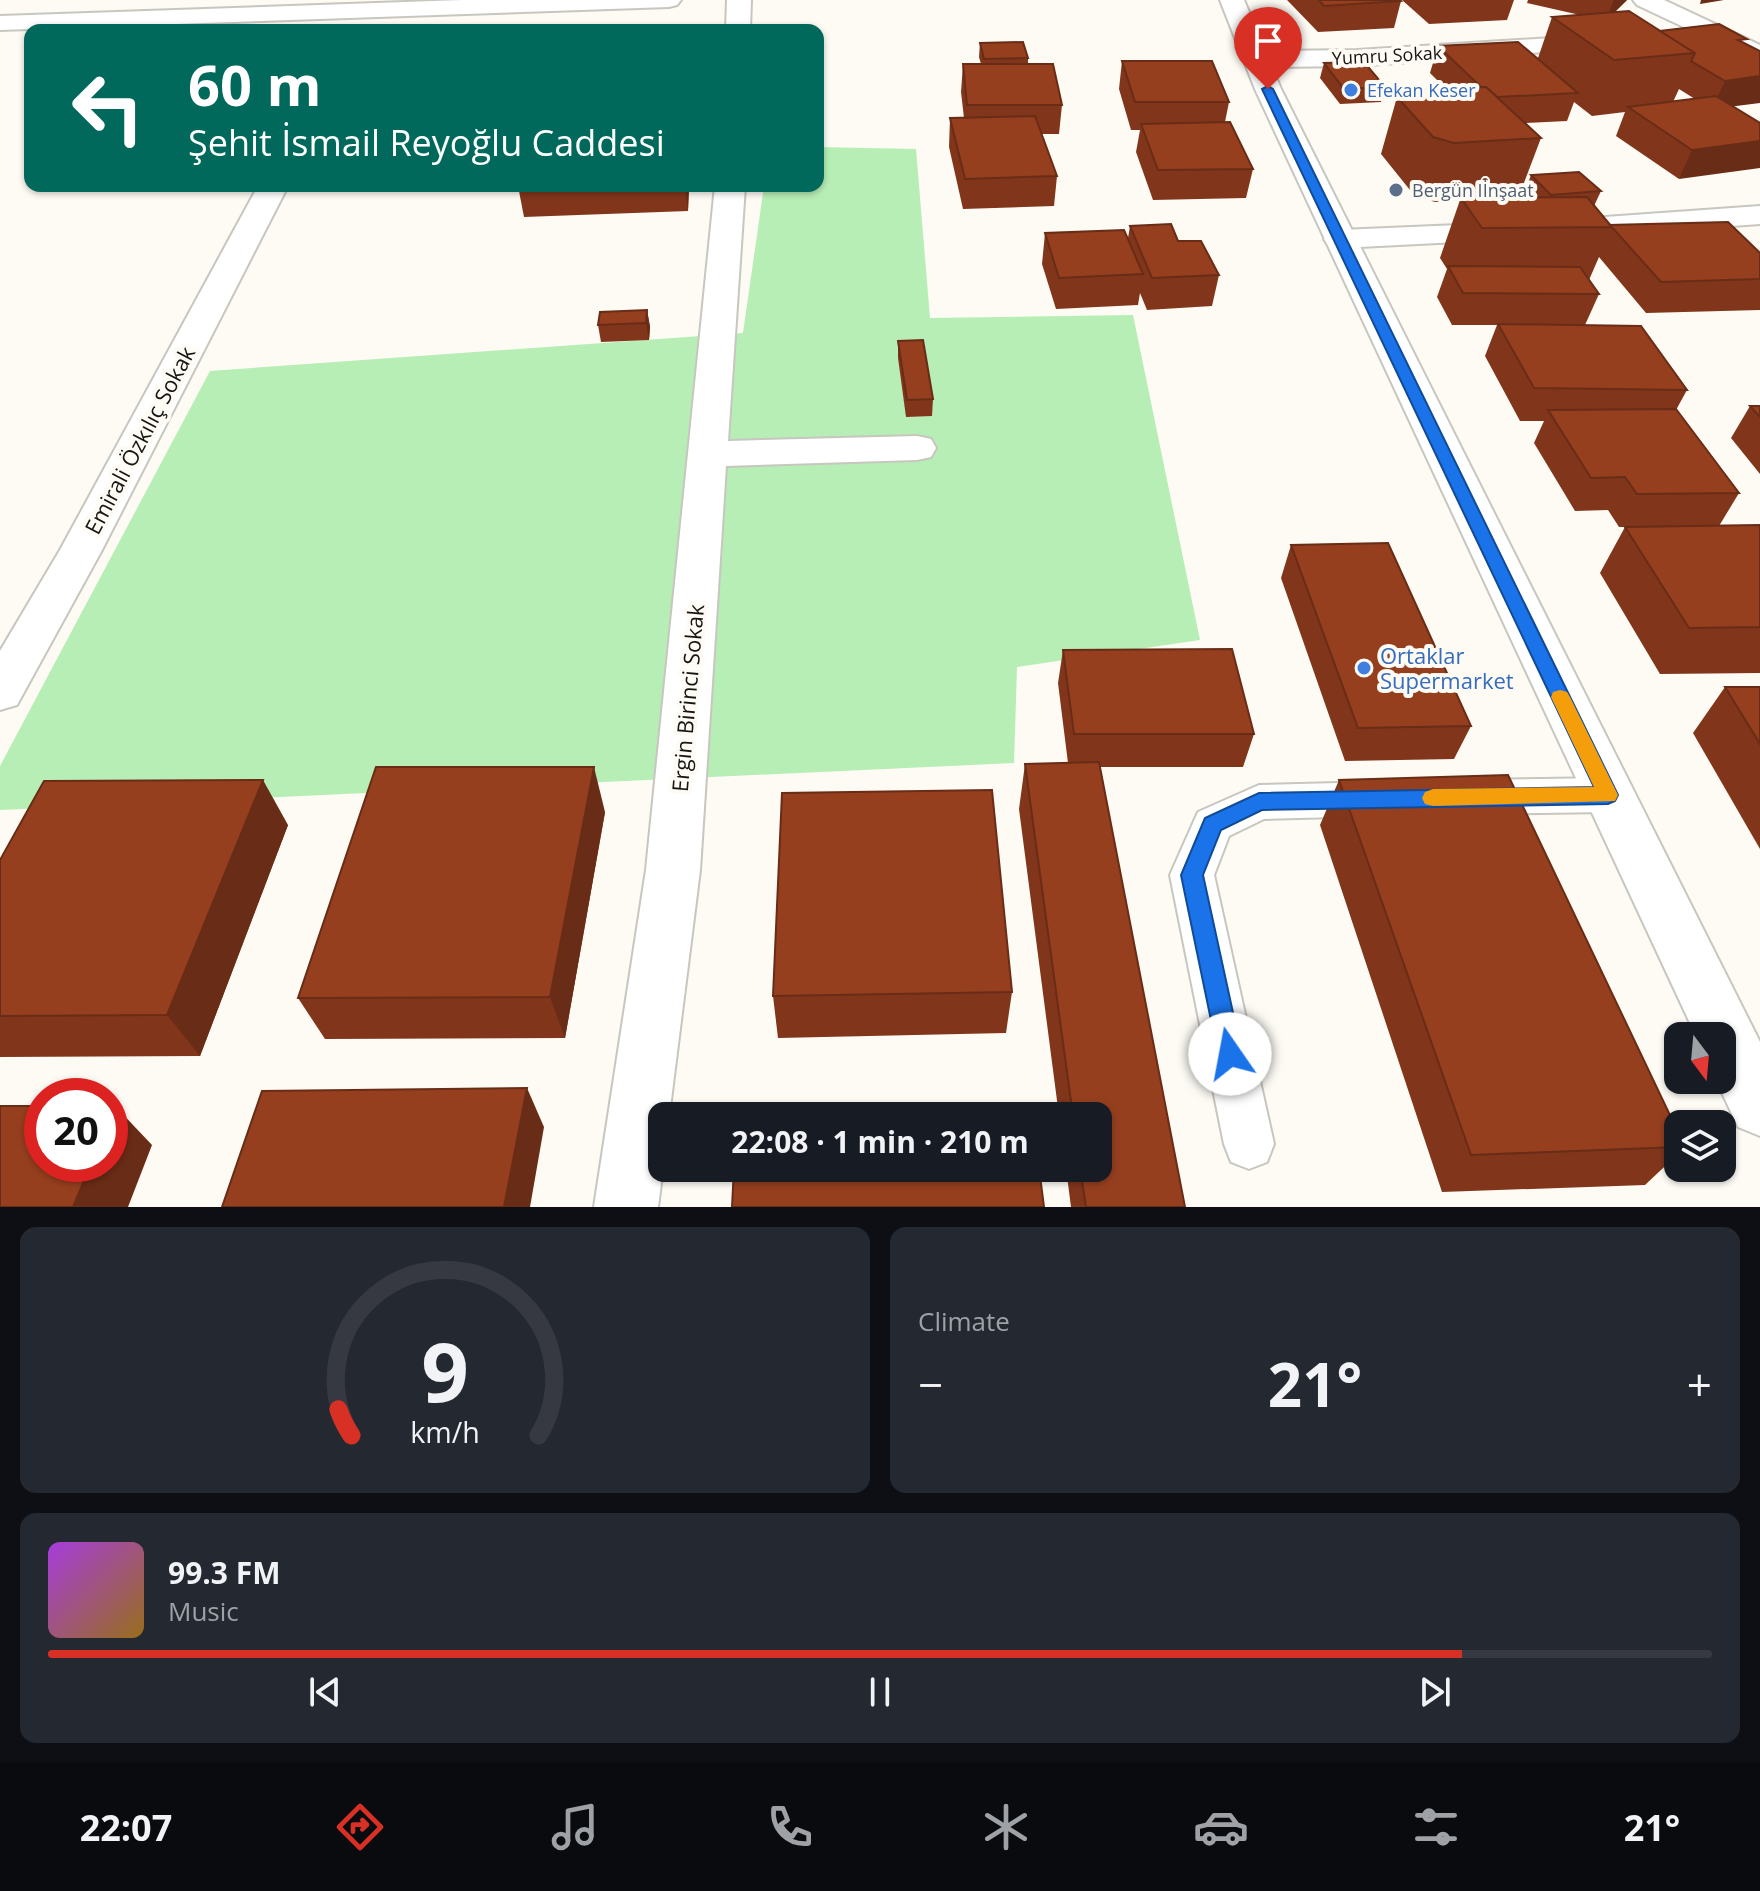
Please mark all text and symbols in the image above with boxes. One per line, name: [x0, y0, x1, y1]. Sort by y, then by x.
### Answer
pin: [1234, 7, 1302, 89]
icon: arrive: [1246, 19, 1290, 63]
street label: Yumru Sokak: [1331, 40, 1443, 70]
text: 60 m: [188, 46, 322, 122]
icon: left: [56, 56, 160, 160]
place label: Efekan Keser: [1367, 78, 1476, 102]
marker: Efekan Keser: [1342, 81, 1360, 99]
text: Şehit İsmail Reyoğlu Caddesi: [188, 118, 665, 167]
place label: Bergün Iİnşaat: [1412, 178, 1534, 202]
marker: Bergün Iİnşaat: [1387, 181, 1405, 199]
street label: Emirali Özkılıç Sokak: [77, 340, 201, 539]
street label: Ergin Birinci Sokak: [664, 603, 710, 793]
place label: Ortaklar Supermarket: [1380, 640, 1514, 695]
marker: Ortaklar Supermarket: [1355, 659, 1373, 677]
position arrow: [1188, 1012, 1272, 1096]
north arrow: [1664, 1022, 1736, 1094]
map controls: [1664, 1022, 1736, 1182]
speed limit sign: 20: [24, 1078, 128, 1182]
button: layers: [1664, 1110, 1736, 1182]
text: 22:08 · 1 min · 210 m: [731, 1121, 1029, 1162]
text: Climate: [918, 1303, 1010, 1339]
text: 9: [421, 1313, 469, 1426]
text: 21°: [1268, 1343, 1362, 1425]
text: −: [918, 1354, 943, 1414]
text: +: [1687, 1354, 1712, 1414]
text: km/h: [410, 1412, 480, 1451]
text: 99.3 FM: [168, 1552, 281, 1593]
text: Music: [168, 1593, 239, 1629]
icon: previous: [303, 1670, 347, 1714]
icon: pause: [858, 1670, 902, 1714]
icon: next: [1413, 1670, 1457, 1714]
icon: directions: [332, 1799, 388, 1855]
icon: music: [547, 1799, 603, 1855]
icon: phone: [762, 1799, 818, 1855]
icon: climate: [978, 1799, 1034, 1855]
icon: car: [1193, 1799, 1249, 1855]
icon: filters: [1408, 1799, 1464, 1855]
text: 22:07: [80, 1803, 172, 1852]
text: 21°: [1624, 1803, 1680, 1852]

